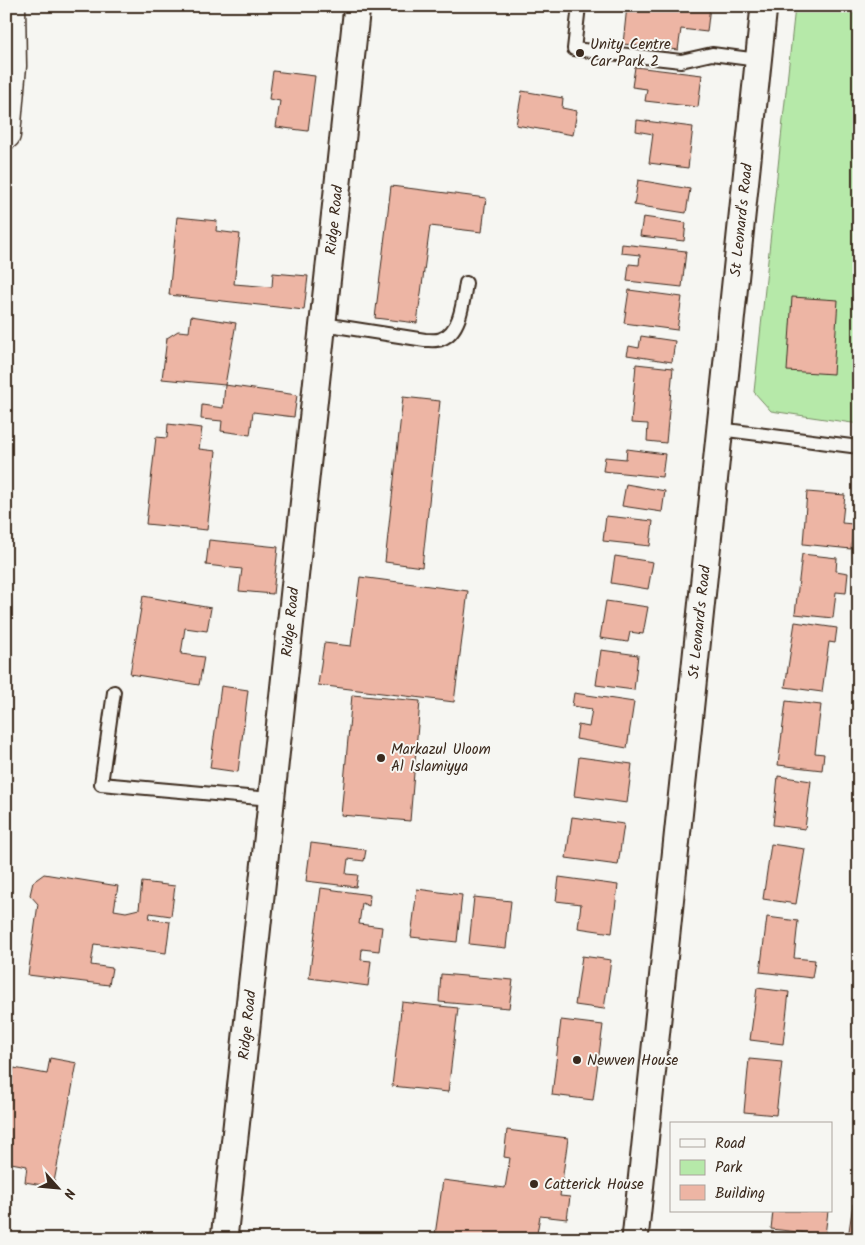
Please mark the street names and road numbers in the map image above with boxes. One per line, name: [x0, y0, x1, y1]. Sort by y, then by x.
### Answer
street label: St Leonard's Road: [724, 162, 760, 278]
street label: Ridge Road: [319, 184, 351, 256]
street label: St Leonard's Road: [682, 564, 718, 680]
street label: Ridge Road: [275, 586, 307, 658]
street label: Ridge Road: [232, 989, 264, 1061]

